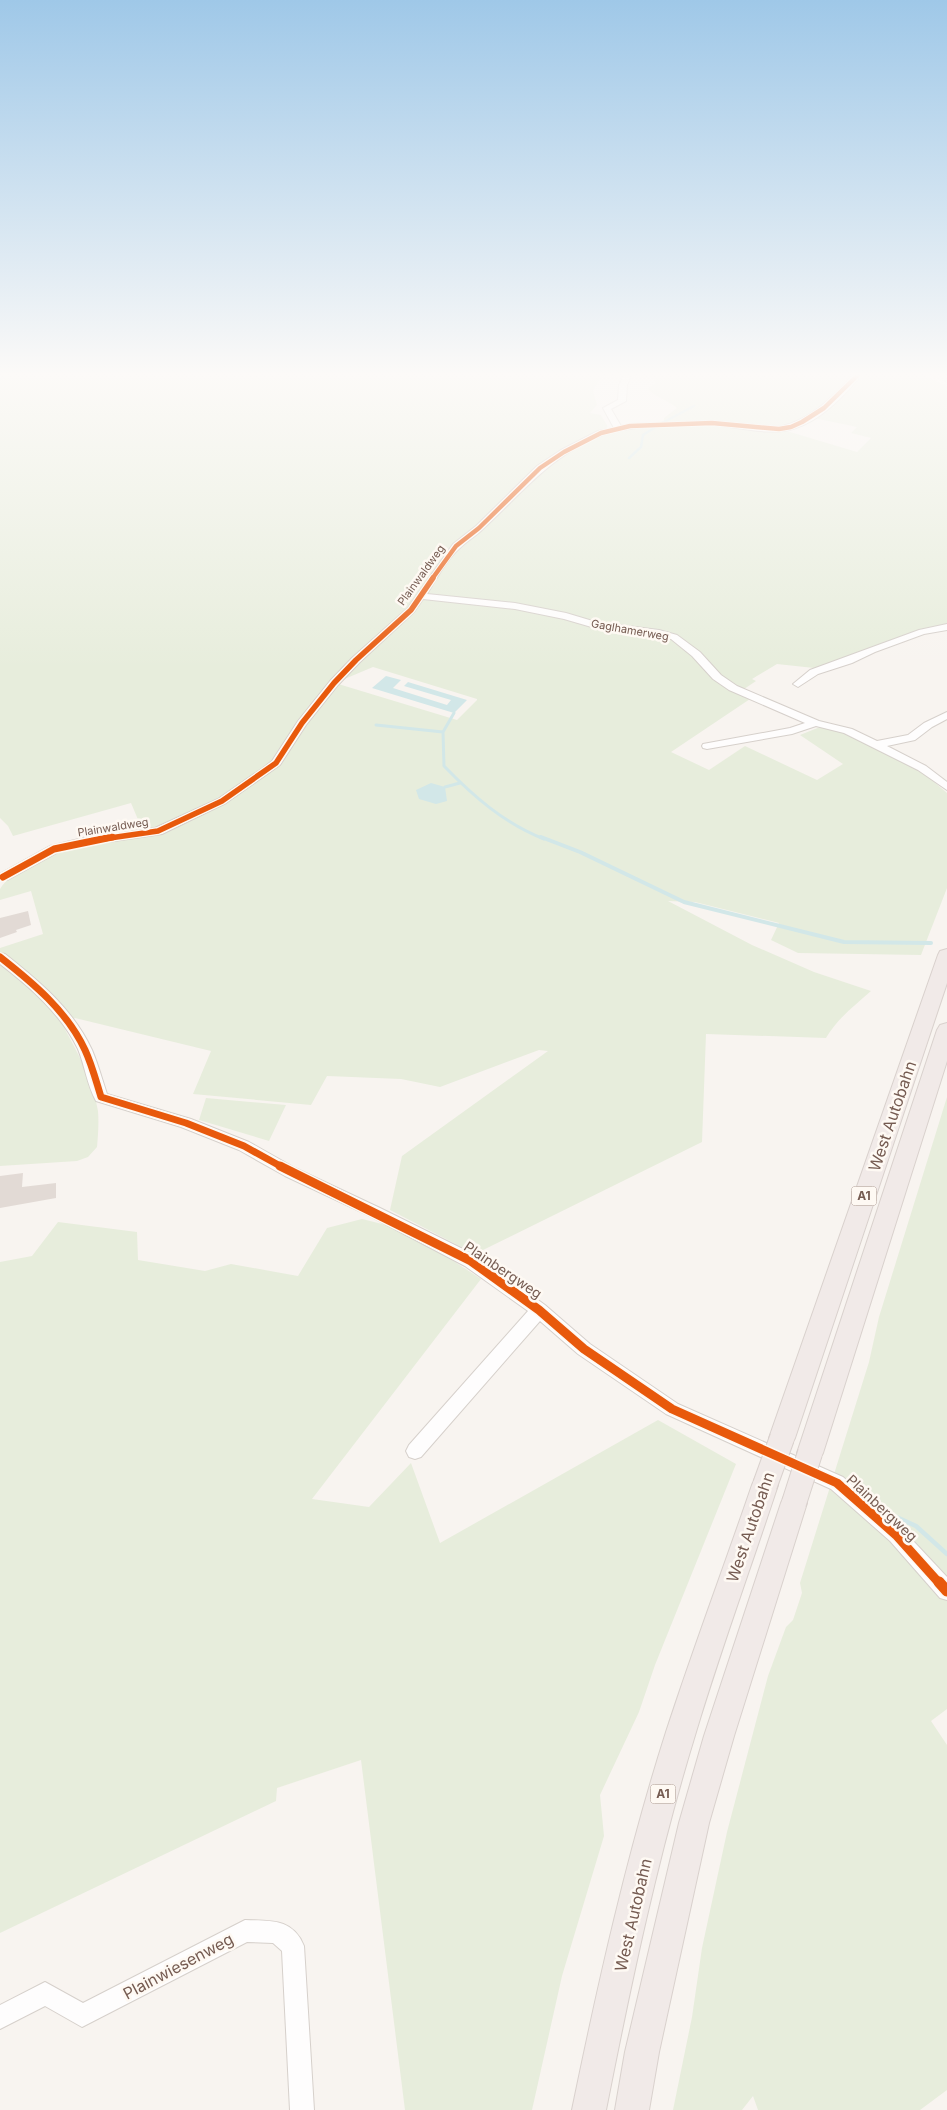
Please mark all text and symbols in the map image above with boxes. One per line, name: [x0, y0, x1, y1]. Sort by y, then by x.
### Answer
street label: Plainwaldweg: [394, 542, 448, 608]
street label: Gaglhamerweg: [590, 616, 670, 644]
street label: Plainwaldweg: [77, 814, 149, 840]
street label: West Autobahn: [864, 1058, 920, 1174]
road number: A1: [852, 1186, 876, 1206]
street label: Plainbergweg: [461, 1237, 545, 1302]
street label: West Autobahn: [722, 1469, 778, 1585]
street label: Plainbergweg: [844, 1471, 921, 1545]
road number: A1: [650, 1785, 676, 1804]
street label: West Autobahn: [610, 1856, 656, 1974]
street label: Plainwiesenweg: [120, 1929, 236, 2003]

